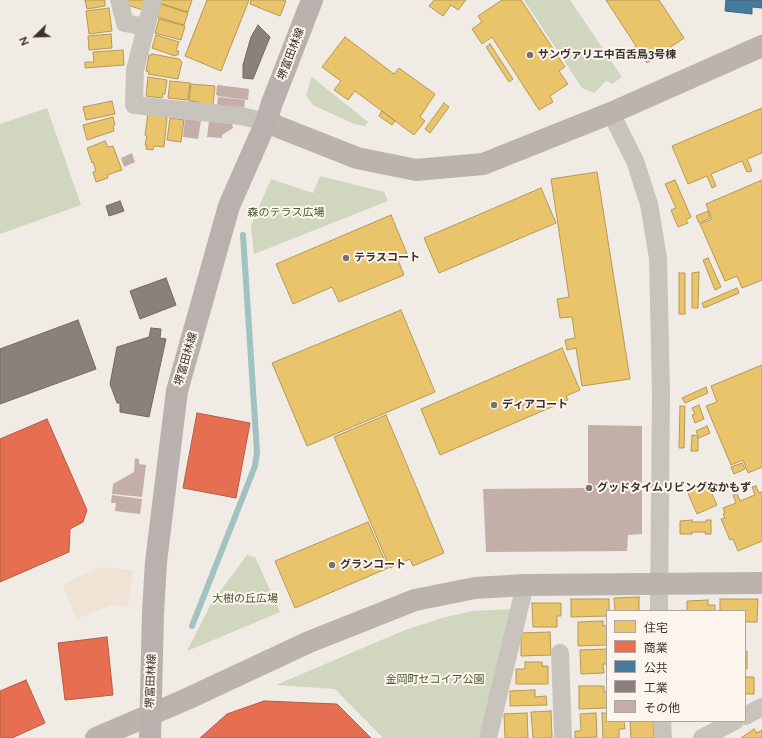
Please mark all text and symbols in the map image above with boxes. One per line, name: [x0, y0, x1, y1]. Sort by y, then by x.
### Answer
north arrow: [16, 16, 56, 56]
street label: 堺富田林線: [275, 26, 307, 82]
text: N: [17, 34, 32, 47]
place label: サンヴァリエ中百舌鳥3号棟: [538, 48, 676, 62]
marker: サンヴァリエ中百舌鳥3号棟: [525, 50, 535, 60]
park label: 森のテラス広場: [248, 206, 324, 220]
place label: テラスコート: [354, 251, 420, 265]
marker: テラスコート: [341, 253, 351, 263]
street label: 堺富田林線: [172, 331, 200, 387]
place label: ディアコート: [502, 398, 568, 412]
marker: ディアコート: [489, 400, 499, 410]
place label: グッドタイムリビングなかもず: [597, 481, 751, 495]
marker: グッドタイムリビングなかもず: [584, 483, 594, 493]
place label: グランコート: [340, 558, 406, 572]
marker: グランコート: [327, 560, 337, 570]
park label: 大樹の丘広場: [212, 592, 278, 606]
legend: [606, 610, 746, 722]
text: 住宅: [644, 621, 668, 635]
text: 商業: [644, 641, 668, 655]
street label: 堺富田林線: [143, 653, 159, 709]
text: 公共: [644, 661, 668, 675]
park label: 金岡町セコイア公園: [386, 673, 484, 687]
text: 工業: [644, 681, 668, 695]
text: その他: [644, 701, 680, 715]

